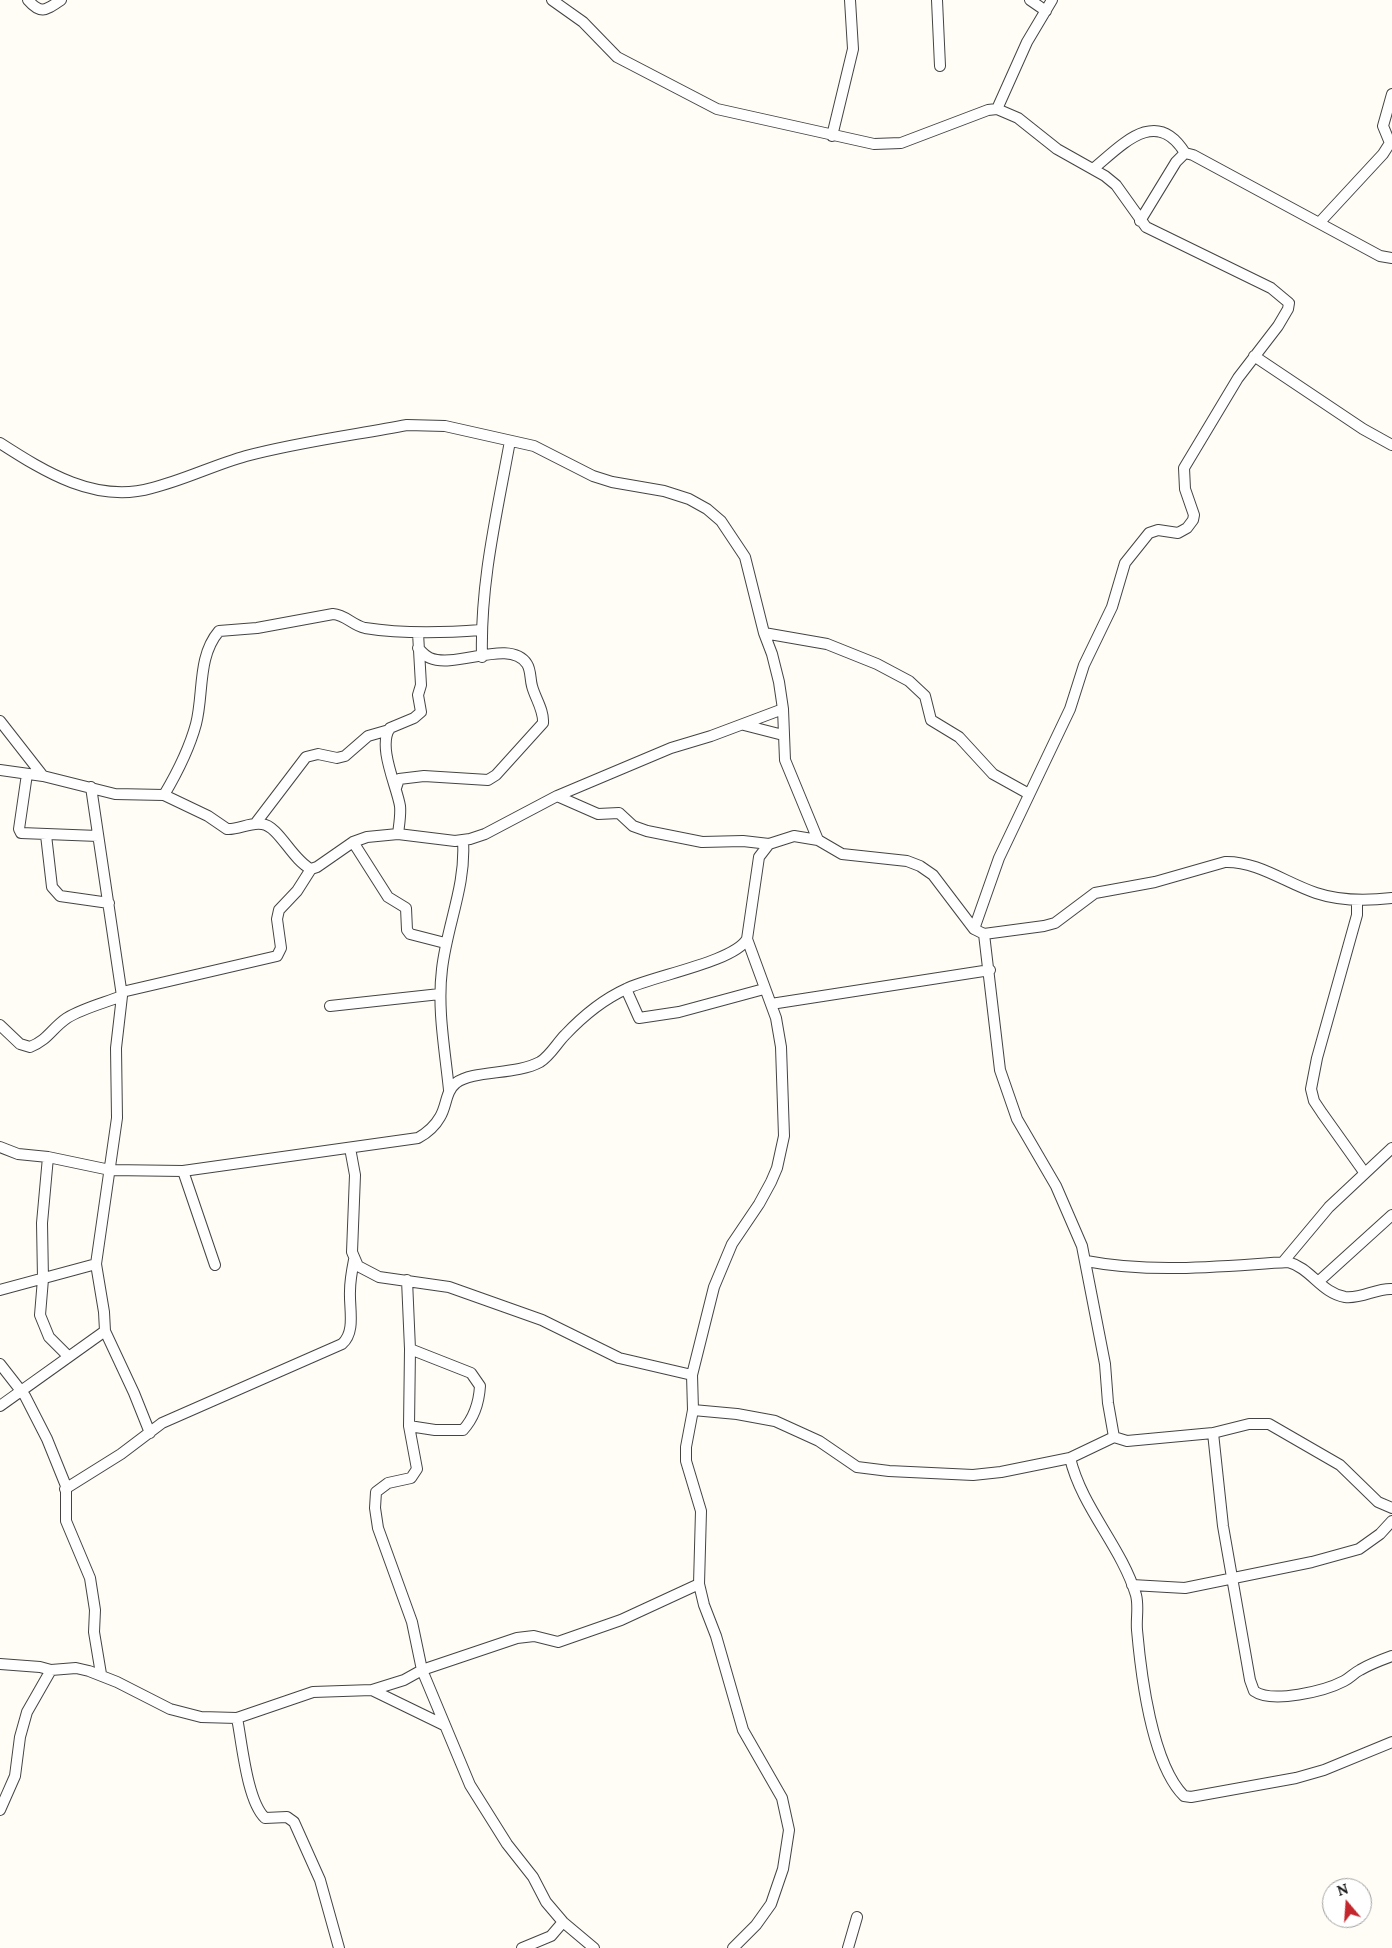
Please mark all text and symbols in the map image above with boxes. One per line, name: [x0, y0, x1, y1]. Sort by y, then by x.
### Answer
north arrow: [1322, 1878, 1372, 1928]
text: N: [1335, 1879, 1351, 1900]

